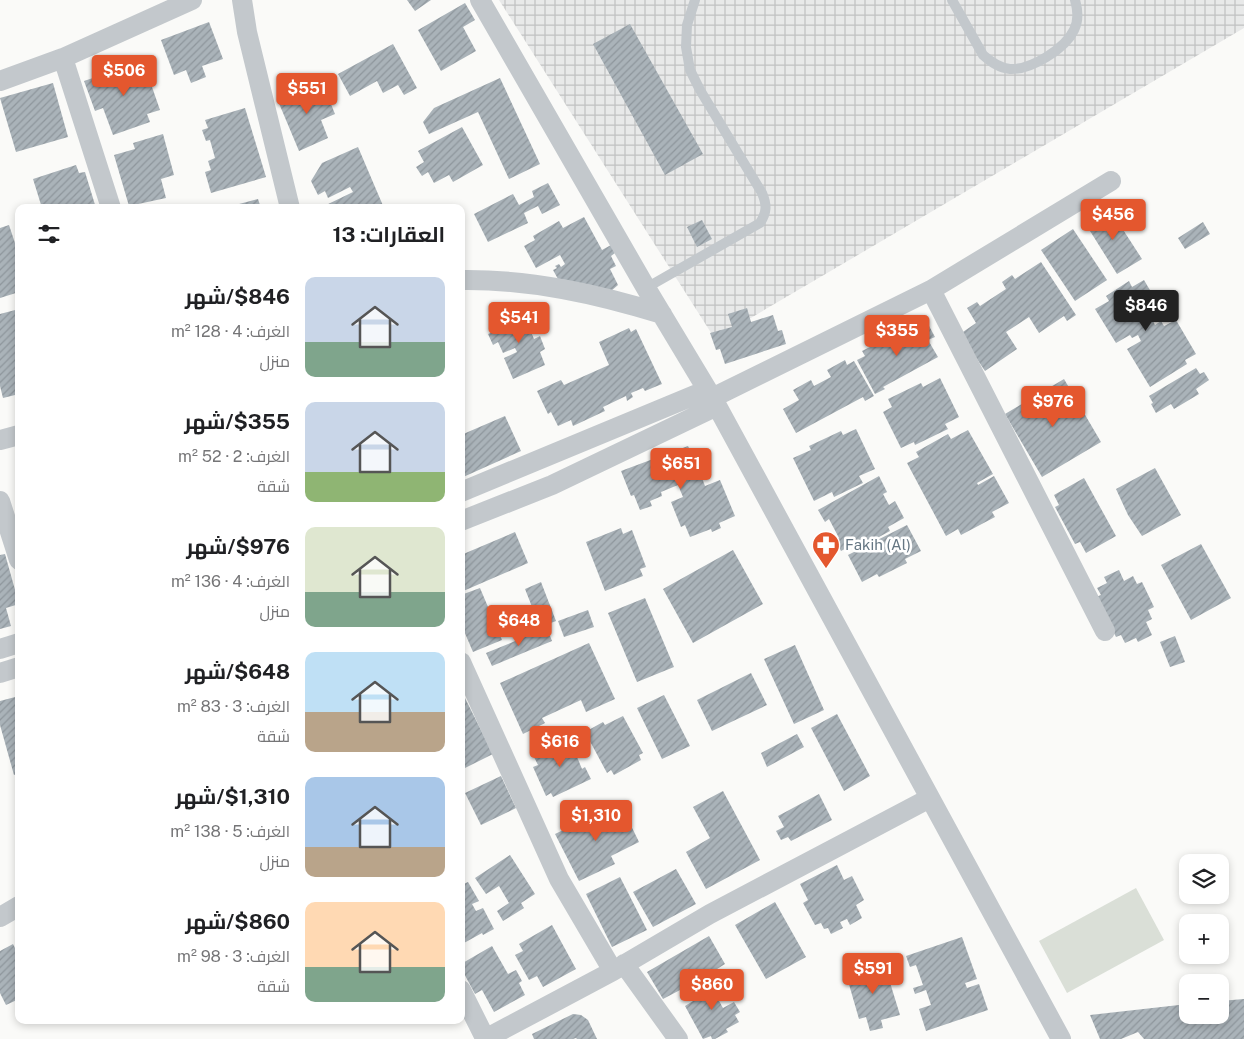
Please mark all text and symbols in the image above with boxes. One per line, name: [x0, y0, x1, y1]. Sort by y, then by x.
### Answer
pin: $506: [94, 54, 154, 97]
text: $506: [103, 61, 145, 80]
pin: $551: [277, 72, 337, 115]
text: $551: [287, 79, 327, 98]
pin: $456: [1083, 198, 1143, 241]
text: $456: [1092, 205, 1134, 224]
icon: filters: [35, 220, 63, 248]
text: العقارات: 13: [332, 222, 445, 247]
text: $846/شهر: [185, 284, 290, 309]
pin: $846: [1116, 290, 1176, 332]
text: $846: [1125, 296, 1167, 315]
icon: home: [345, 297, 405, 357]
pin: $541: [489, 302, 549, 344]
text: $541: [499, 308, 539, 327]
pin: $355: [867, 314, 927, 357]
text: $355: [875, 321, 919, 340]
text: الغرف: 4 · 128 m²: [171, 322, 290, 341]
text: منزل: [260, 352, 290, 371]
pin: $976: [1023, 386, 1083, 428]
text: $976: [1032, 392, 1074, 411]
text: $355/شهر: [184, 409, 290, 434]
icon: home: [345, 422, 405, 482]
text: الغرف: 2 · 52 m²: [178, 447, 290, 466]
pin: $651: [651, 448, 711, 490]
text: $651: [661, 454, 701, 473]
text: شقة: [257, 477, 290, 496]
pharmacy icon: Fakih (Al): [811, 530, 841, 569]
text: $976/شهر: [186, 534, 290, 559]
place label: Fakih (Al): [845, 536, 911, 553]
icon: home: [345, 547, 405, 607]
text: الغرف: 4 · 136 m²: [171, 572, 290, 591]
text: منزل: [260, 602, 290, 621]
pin: $648: [489, 604, 549, 647]
text: $648: [498, 611, 540, 630]
text: $648/شهر: [185, 659, 290, 684]
icon: home: [345, 672, 405, 732]
text: الغرف: 3 · 83 m²: [177, 697, 290, 716]
pin: $616: [530, 726, 590, 768]
text: شقة: [257, 727, 290, 746]
text: $616: [541, 732, 579, 751]
text: $1,310/شهر: [175, 784, 290, 809]
icon: home: [345, 797, 405, 857]
pin: $1,310: [555, 800, 637, 842]
text: $1,310: [571, 806, 621, 825]
text: الغرف: 5 · 138 m²: [170, 822, 290, 841]
text: منزل: [260, 852, 290, 871]
map controls: [1179, 854, 1229, 1024]
button: layers: [1179, 854, 1229, 904]
text: $860/شهر: [185, 909, 290, 934]
button: +: [1179, 914, 1229, 964]
icon: home: [345, 922, 405, 982]
text: الغرف: 3 · 98 m²: [177, 947, 290, 966]
pin: $591: [843, 952, 903, 995]
text: $591: [853, 959, 893, 978]
pin: $860: [682, 968, 742, 1011]
button: −: [1179, 974, 1229, 1024]
text: $860: [691, 975, 733, 994]
text: شقة: [257, 977, 290, 996]

